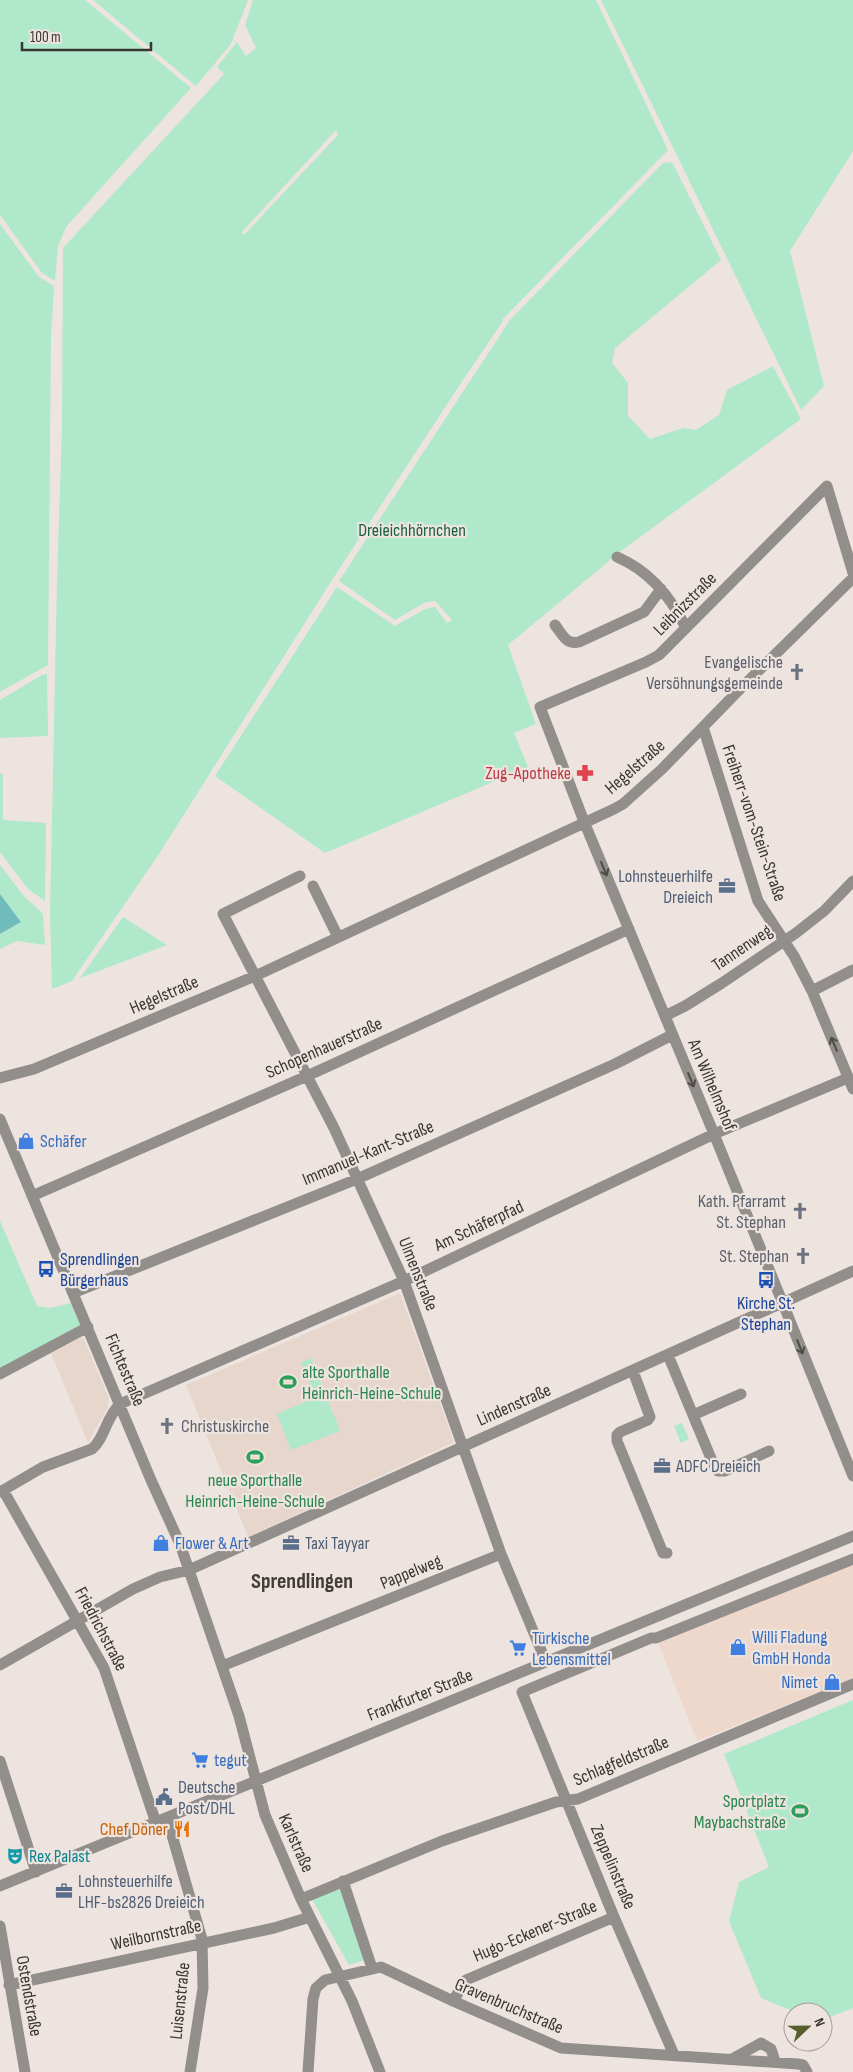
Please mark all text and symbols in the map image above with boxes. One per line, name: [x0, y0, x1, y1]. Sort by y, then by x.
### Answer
scale bar: [22, 20, 151, 52]
text: 100 m: [30, 28, 61, 47]
park label: Dreieichhörnchen: [358, 520, 466, 541]
street label: Leibnizstraße: [649, 568, 721, 640]
place label: Evangelische Versöhnungsgemeinde: [646, 652, 783, 694]
church icon: Evangelische Versöhnungsgemeinde: [787, 662, 807, 682]
street label: Hegelstraße: [601, 735, 669, 799]
street label: Freiherr-vom-Stein-Straße: [717, 742, 791, 904]
place label: Zug-Apotheke: [485, 763, 571, 784]
pharmacy icon: Zug-Apotheke: [575, 763, 595, 783]
one-way arrow: [599, 861, 609, 876]
place label: Lohnsteuerhilfe Dreieich: [618, 866, 713, 908]
office icon: Lohnsteuerhilfe Dreieich: [717, 876, 737, 896]
street label: Tannenweg: [708, 920, 776, 976]
street label: Hegelstraße: [126, 971, 202, 1019]
street label: Schopenhauerstraße: [262, 1013, 386, 1083]
street label: Am Wilhelmshof: [683, 1035, 741, 1135]
one-way arrow: [829, 1037, 838, 1052]
one-way arrow: [687, 1072, 697, 1087]
street label: Immanuel-Kant-Straße: [299, 1116, 437, 1190]
shop icon: Schäfer: [16, 1131, 36, 1151]
place label: Schäfer: [40, 1131, 87, 1152]
place label: Kath. Pfarramt St. Stephan: [698, 1191, 786, 1233]
street label: Am Schäferpfad: [430, 1196, 527, 1256]
church icon: Kath. Pfarramt St. Stephan: [790, 1201, 810, 1221]
street label: Ulmenstraße: [394, 1234, 442, 1314]
place label: St. Stephan: [719, 1246, 789, 1267]
church icon: St. Stephan: [793, 1246, 813, 1266]
place label: Sprendlingen Bürgerhaus: [60, 1249, 139, 1291]
bus stop icon: Sprendlingen Bürgerhaus: [36, 1259, 56, 1279]
bus stop icon: Kirche St. Stephan: [756, 1270, 776, 1290]
place label: Kirche St. Stephan: [737, 1293, 795, 1335]
street label: Fichtestraße: [100, 1331, 150, 1409]
one-way arrow: [796, 1339, 805, 1354]
place label: alte Sporthalle Heinrich-Heine-Schule: [302, 1362, 441, 1404]
sports icon: alte Sporthalle Heinrich-Heine-Schule: [278, 1372, 298, 1392]
street label: Lindenstraße: [474, 1379, 554, 1431]
church icon: Christuskirche: [157, 1416, 177, 1436]
place label: Christuskirche: [181, 1416, 269, 1437]
sports icon: neue Sporthalle Heinrich-Heine-Schule: [245, 1447, 265, 1467]
office icon: ADFC Dreieich: [652, 1456, 672, 1476]
place label: ADFC Dreieich: [675, 1456, 761, 1477]
place label: neue Sporthalle Heinrich-Heine-Schule: [185, 1470, 325, 1512]
shop icon: Flower & Art: [151, 1533, 171, 1553]
place label: Flower & Art: [175, 1533, 249, 1554]
office icon: Taxi Tayyar: [281, 1533, 301, 1553]
place label: Taxi Tayyar: [305, 1533, 370, 1554]
street label: Pappelweg: [377, 1550, 445, 1594]
district label: Sprendlingen: [251, 1568, 353, 1595]
street label: Friedrichstraße: [70, 1583, 132, 1675]
place label: Willi Fladung GmbH Honda: [752, 1627, 831, 1669]
place label: Türkische Lebensmittel: [532, 1628, 611, 1670]
shop icon: Willi Fladung GmbH Honda: [728, 1637, 748, 1657]
supermarket icon: Türkische Lebensmittel: [508, 1638, 528, 1658]
street label: Frankfurter Straße: [364, 1664, 476, 1726]
place label: Nimet: [781, 1672, 819, 1693]
shop icon: Nimet: [822, 1672, 842, 1692]
street label: Schlagfeldstraße: [570, 1731, 672, 1791]
supermarket icon: tegut: [190, 1750, 210, 1770]
place label: tegut: [214, 1750, 247, 1771]
place label: Deutsche Post/DHL: [178, 1777, 236, 1819]
public building icon: Deutsche Post/DHL: [154, 1787, 174, 1807]
place label: Sportplatz Maybachstraße: [694, 1791, 787, 1833]
sports icon: Sportplatz Maybachstraße: [790, 1801, 810, 1821]
street label: Karlstraße: [274, 1810, 318, 1876]
place label: Chef Döner: [100, 1819, 168, 1840]
restaurant icon: Chef Döner: [172, 1819, 192, 1839]
street label: Zeppelinstraße: [586, 1822, 640, 1912]
theatre icon: Rex Palast: [5, 1846, 25, 1866]
place label: Rex Palast: [29, 1846, 91, 1867]
place label: Lohnsteuerhilfe LHF-bs2826 Dreieich: [78, 1871, 205, 1913]
office icon: Lohnsteuerhilfe LHF-bs2826 Dreieich: [54, 1881, 74, 1901]
street label: Hugo-Eckener-Straße: [470, 1895, 600, 1967]
street label: Weilbornstraße: [109, 1915, 203, 1955]
street label: Ostendstraße: [12, 1954, 46, 2038]
street label: Luisenstraße: [166, 1961, 194, 2041]
street label: Gravenbruchstraße: [451, 1974, 567, 2038]
north arrow: [783, 2002, 833, 2052]
text: N: [810, 2016, 829, 2029]

